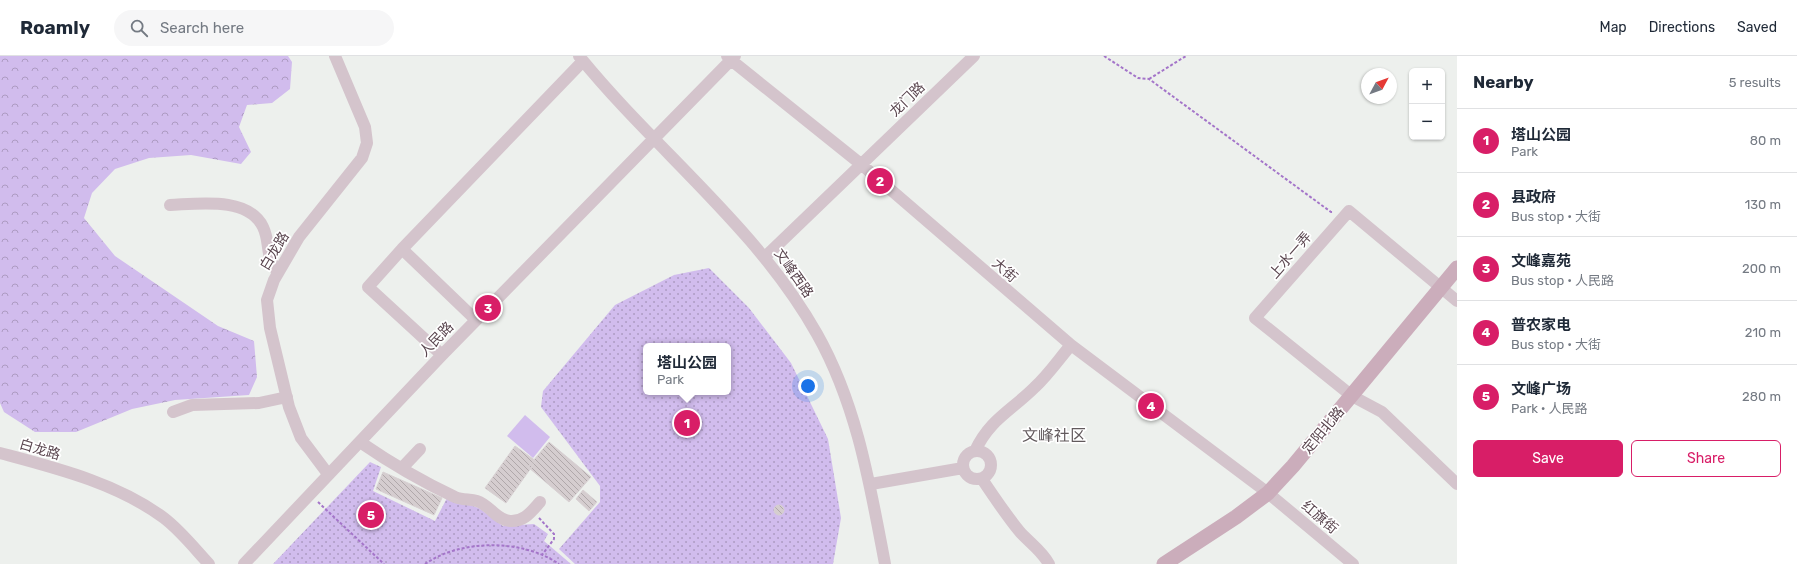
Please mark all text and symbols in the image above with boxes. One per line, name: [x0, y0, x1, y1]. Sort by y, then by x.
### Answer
search box: [114, 10, 394, 46]
text: Roamly: [20, 16, 90, 39]
icon: search: [128, 17, 150, 39]
text: Search here: [160, 19, 244, 37]
text: Map: [1600, 19, 1627, 36]
text: Directions: [1649, 19, 1715, 36]
text: Saved: [1737, 19, 1777, 36]
north arrow: [1361, 68, 1397, 104]
map controls: [1409, 68, 1445, 140]
button: +: [1409, 68, 1445, 104]
text: Nearby: [1473, 72, 1534, 92]
text: 5 results: [1729, 75, 1781, 90]
street label: 龙门路: [886, 79, 928, 120]
button: −: [1409, 104, 1445, 140]
text: 塔山公园: [1511, 126, 1571, 144]
text: 1: [1483, 133, 1489, 148]
text: 80 m: [1750, 133, 1781, 148]
text: Park: [1511, 144, 1538, 159]
pin: 2: [867, 166, 893, 196]
text: 县政府: [1511, 188, 1556, 206]
text: 2: [1482, 197, 1490, 212]
text: 130 m: [1745, 197, 1781, 212]
text: Bus stop · 大街: [1511, 209, 1601, 224]
street label: 白龙路: [256, 229, 293, 274]
street label: 上水一弄: [1266, 229, 1315, 282]
street label: 文峰西路: [771, 245, 817, 301]
text: 文峰嘉苑: [1511, 252, 1571, 270]
street label: 大街: [989, 255, 1021, 286]
text: 3: [1482, 261, 1490, 276]
text: 200 m: [1742, 261, 1781, 276]
text: Bus stop · 人民路: [1511, 273, 1614, 288]
pin: 3: [475, 293, 501, 323]
text: 普农家电: [1511, 316, 1571, 334]
street label: 人民路: [416, 318, 457, 360]
text: 4: [1482, 325, 1490, 340]
text: 210 m: [1745, 325, 1781, 340]
text: Bus stop · 大街: [1511, 337, 1601, 352]
popup: [643, 343, 731, 395]
text: 塔山公园: [657, 354, 717, 372]
text: Park: [657, 372, 684, 387]
your location: [798, 376, 818, 396]
text: 文峰广场: [1511, 380, 1571, 398]
text: 5: [1482, 389, 1490, 404]
text: 280 m: [1742, 389, 1781, 404]
pin: 4: [1138, 391, 1164, 421]
text: Park · 人民路: [1511, 401, 1588, 416]
street label: 定阳北路: [1299, 403, 1348, 457]
pin: 1: [674, 408, 700, 438]
district label: 文峰社区: [1022, 426, 1086, 445]
street label: 白龙路: [17, 436, 62, 463]
button: Save: [1473, 440, 1623, 477]
button: Share: [1631, 440, 1781, 477]
street label: 红旗街: [1298, 497, 1341, 537]
pin: 5: [358, 500, 384, 530]

